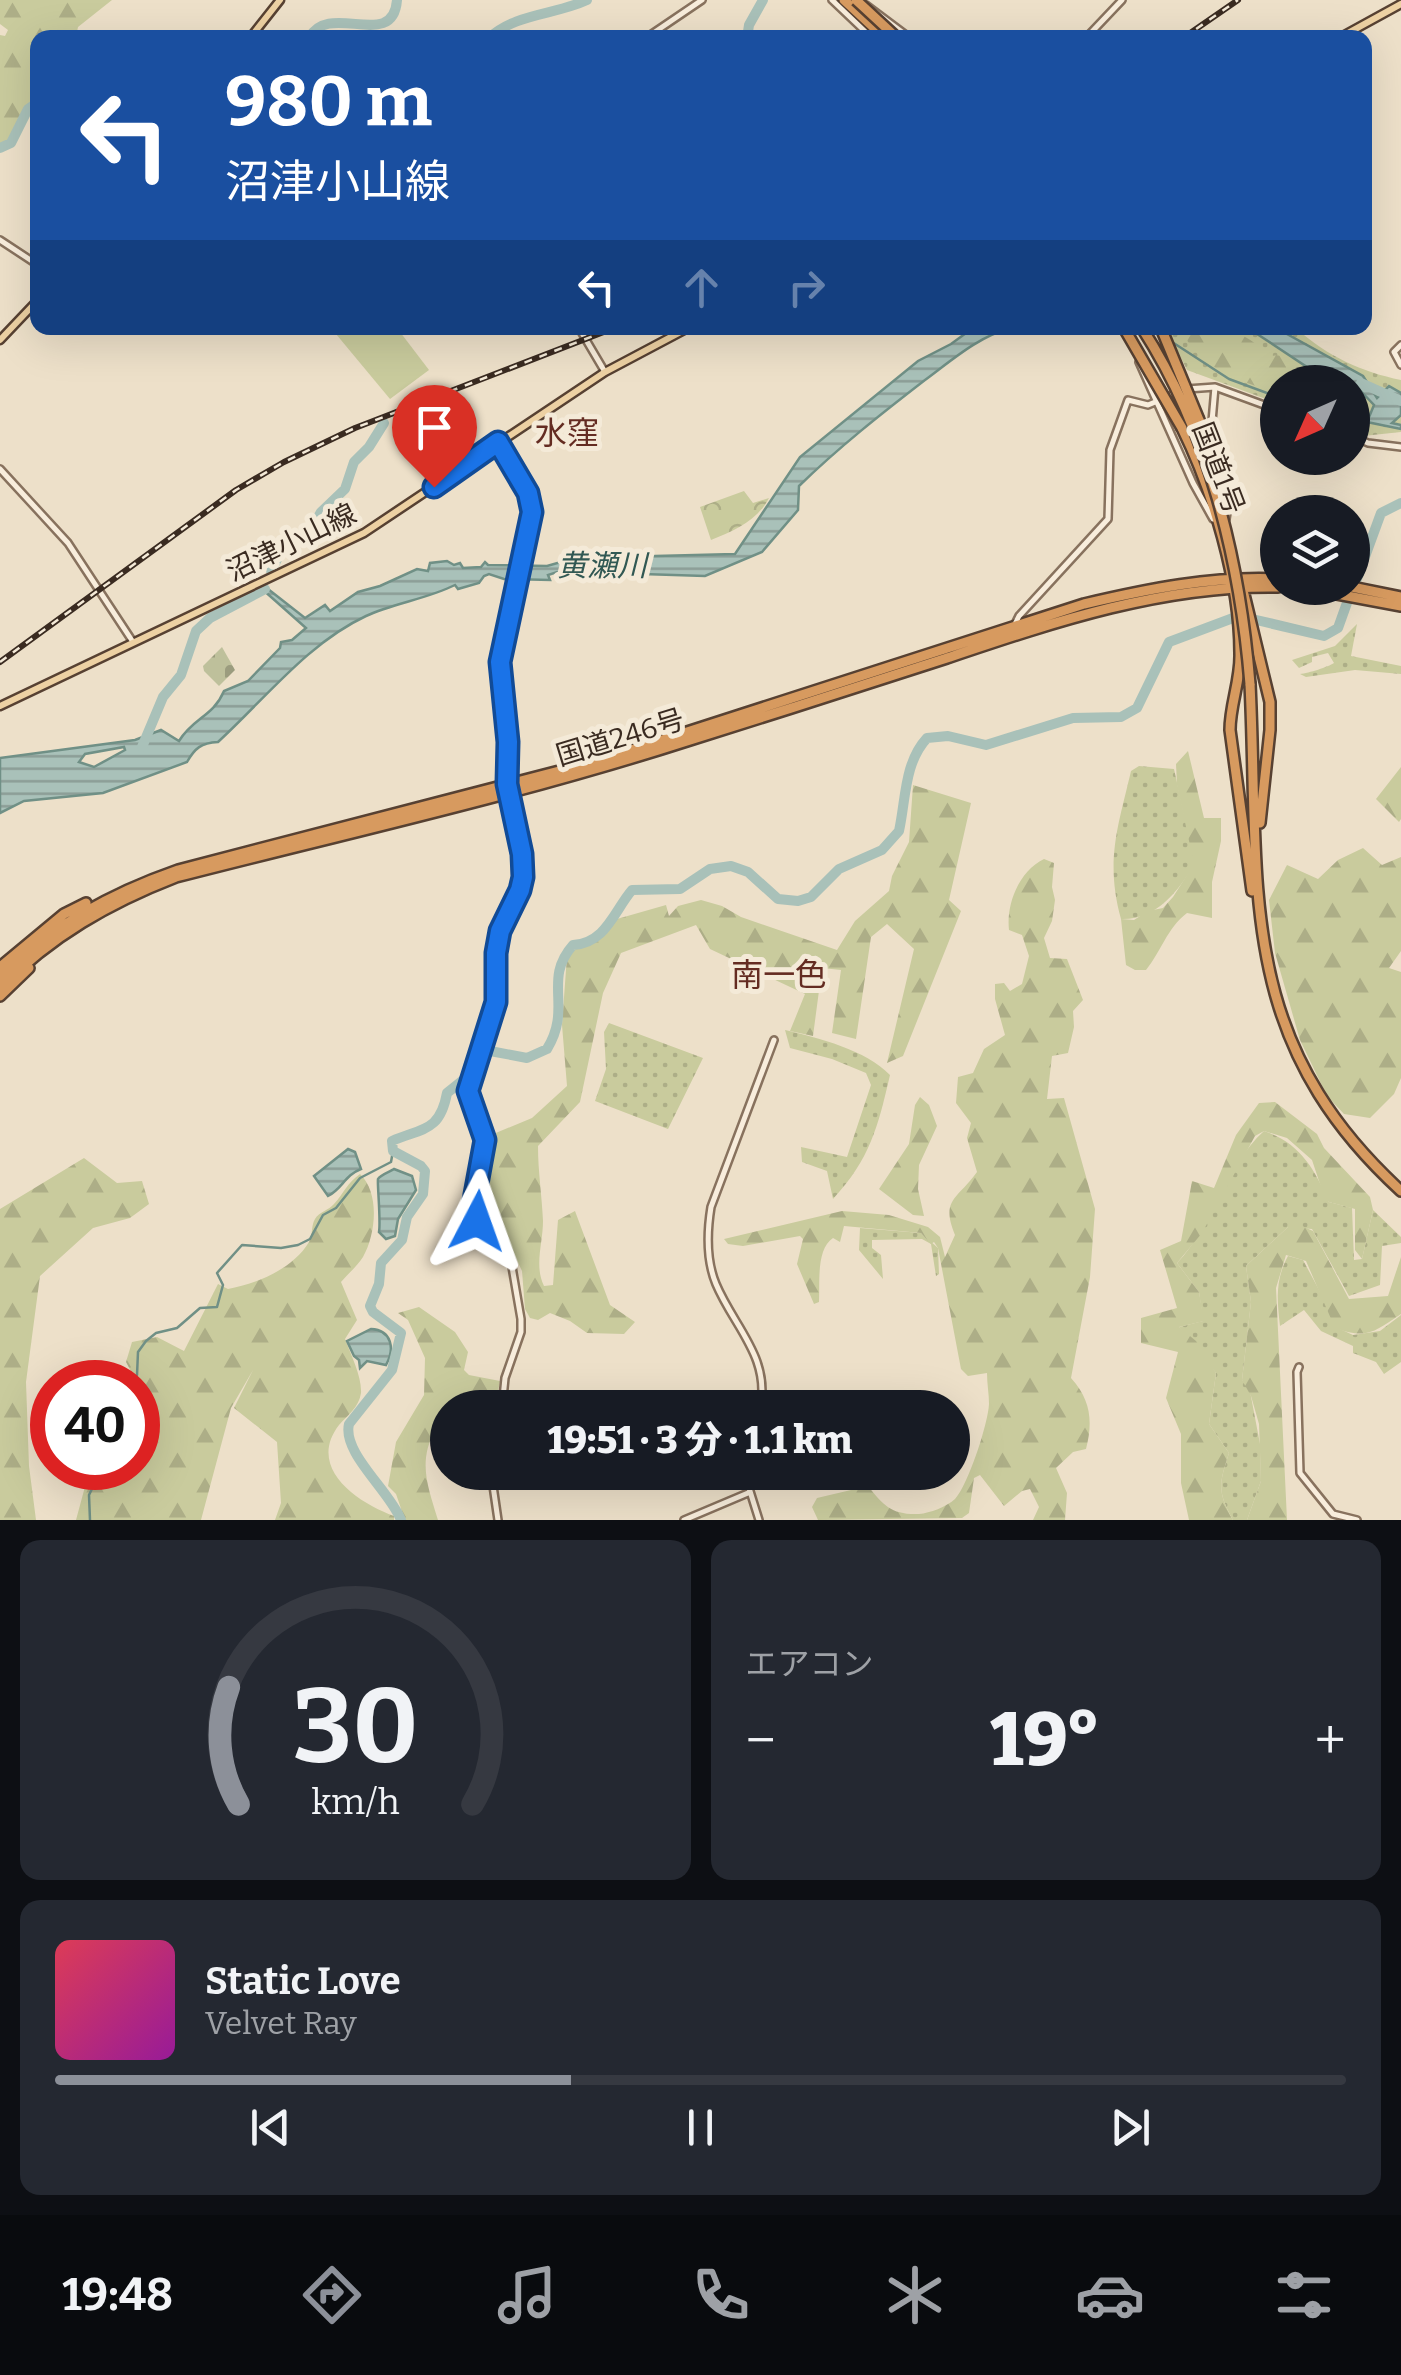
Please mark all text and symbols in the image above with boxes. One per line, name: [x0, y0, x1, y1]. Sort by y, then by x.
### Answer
text: 980 m: [225, 60, 432, 144]
icon: left: [60, 70, 190, 200]
text: 沼津小山線: [225, 155, 450, 209]
icon: left: [569, 260, 624, 315]
icon: ahead: [674, 260, 729, 315]
icon: right: [779, 260, 834, 315]
north arrow: [1260, 365, 1370, 475]
map controls: [1260, 365, 1370, 605]
pin: [392, 385, 477, 488]
icon: arrive: [407, 400, 462, 455]
district label: 水窪: [535, 414, 599, 452]
street label: 国道1号: [1186, 418, 1251, 519]
button: layers: [1260, 495, 1370, 605]
street label: 沼津小山線: [221, 497, 361, 588]
water label: 黄瀬川: [557, 548, 650, 584]
street label: 国道246号: [552, 702, 688, 773]
district label: 南一色: [731, 956, 827, 994]
position arrow: [425, 1169, 529, 1273]
speed limit sign: 40: [30, 1360, 160, 1490]
text: 19:51 · 3 分 · 1.1 km: [548, 1417, 852, 1463]
text: エアコン: [746, 1645, 874, 1683]
text: 30: [292, 1665, 418, 1790]
text: 19°: [990, 1695, 1100, 1785]
text: −: [746, 1708, 776, 1774]
text: +: [1315, 1708, 1346, 1774]
text: km/h: [311, 1781, 399, 1823]
text: Static Love: [205, 1958, 401, 2004]
text: Velvet Ray: [205, 2004, 357, 2042]
icon: previous: [243, 2100, 298, 2155]
icon: pause: [673, 2100, 728, 2155]
icon: next: [1103, 2100, 1158, 2155]
icon: directions: [297, 2260, 367, 2330]
icon: music: [492, 2260, 562, 2330]
icon: phone: [686, 2260, 756, 2330]
icon: climate: [880, 2260, 950, 2330]
icon: car: [1075, 2260, 1145, 2330]
icon: filters: [1269, 2260, 1339, 2330]
text: 19:48: [62, 2268, 173, 2322]

